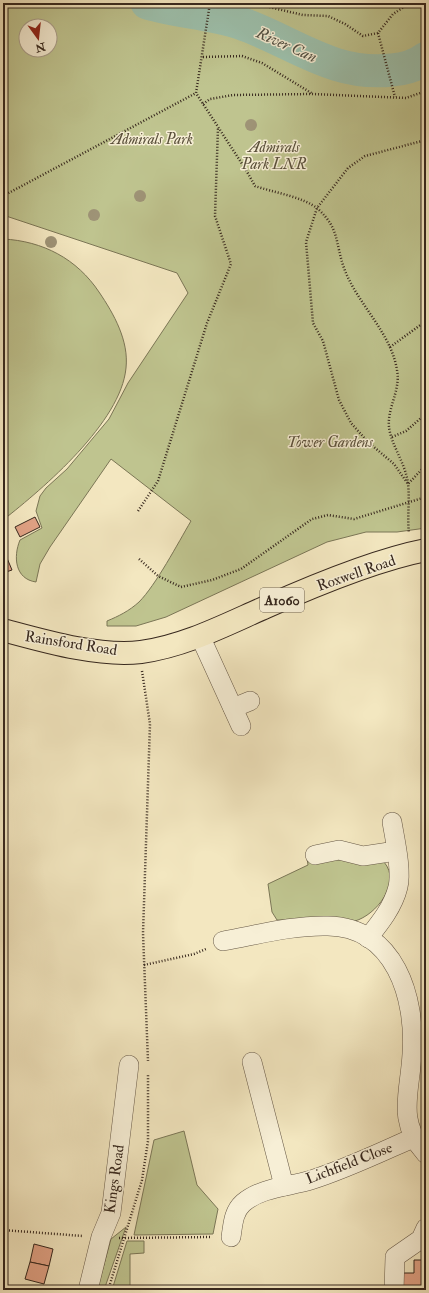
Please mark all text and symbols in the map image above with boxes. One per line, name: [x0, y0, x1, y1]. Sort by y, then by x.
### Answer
north arrow: [18, 18, 58, 58]
water label: River Can: [252, 22, 320, 67]
text: N: [33, 39, 48, 55]
park label: Admirals Park: [109, 130, 193, 149]
park label: Admirals Park LNR: [241, 138, 307, 174]
park label: Tower Gardens: [287, 433, 374, 452]
street label: Roxwell Road: [314, 551, 399, 596]
road number: A1060: [260, 588, 304, 612]
street label: Rainsford Road: [23, 627, 119, 660]
street label: Lichfield Close: [303, 1138, 395, 1189]
street label: Kings Road: [100, 1143, 129, 1215]

